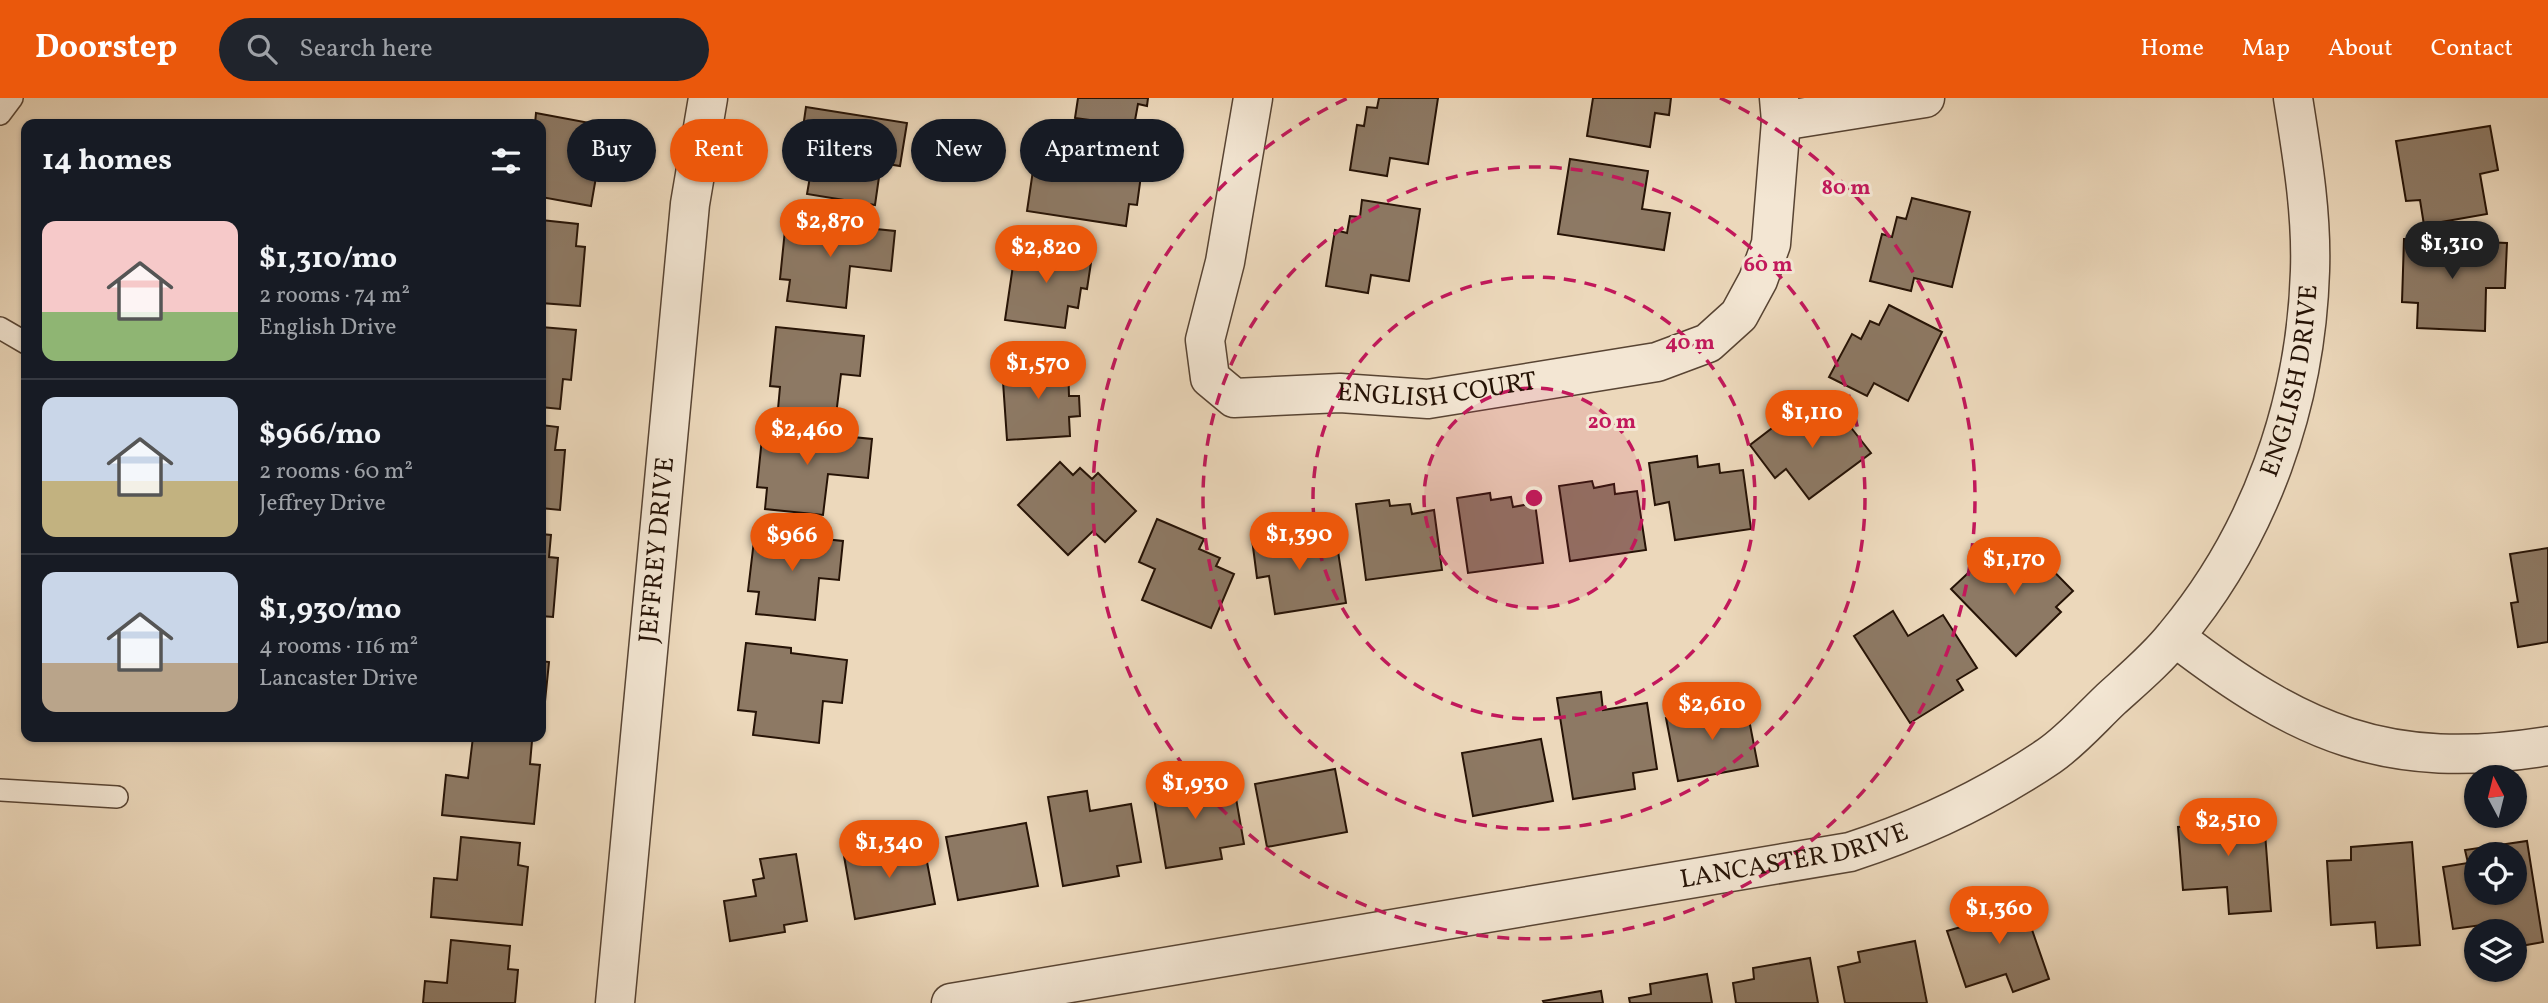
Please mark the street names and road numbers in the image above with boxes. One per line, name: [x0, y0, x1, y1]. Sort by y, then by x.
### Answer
street label: ENGLISH DRIVE: [2252, 284, 2327, 482]
street label: ENGLISH COURT: [1336, 364, 1539, 417]
street label: JEFFREY DRIVE: [631, 455, 684, 645]
street label: LANCASTER DRIVE: [1677, 815, 1914, 898]

